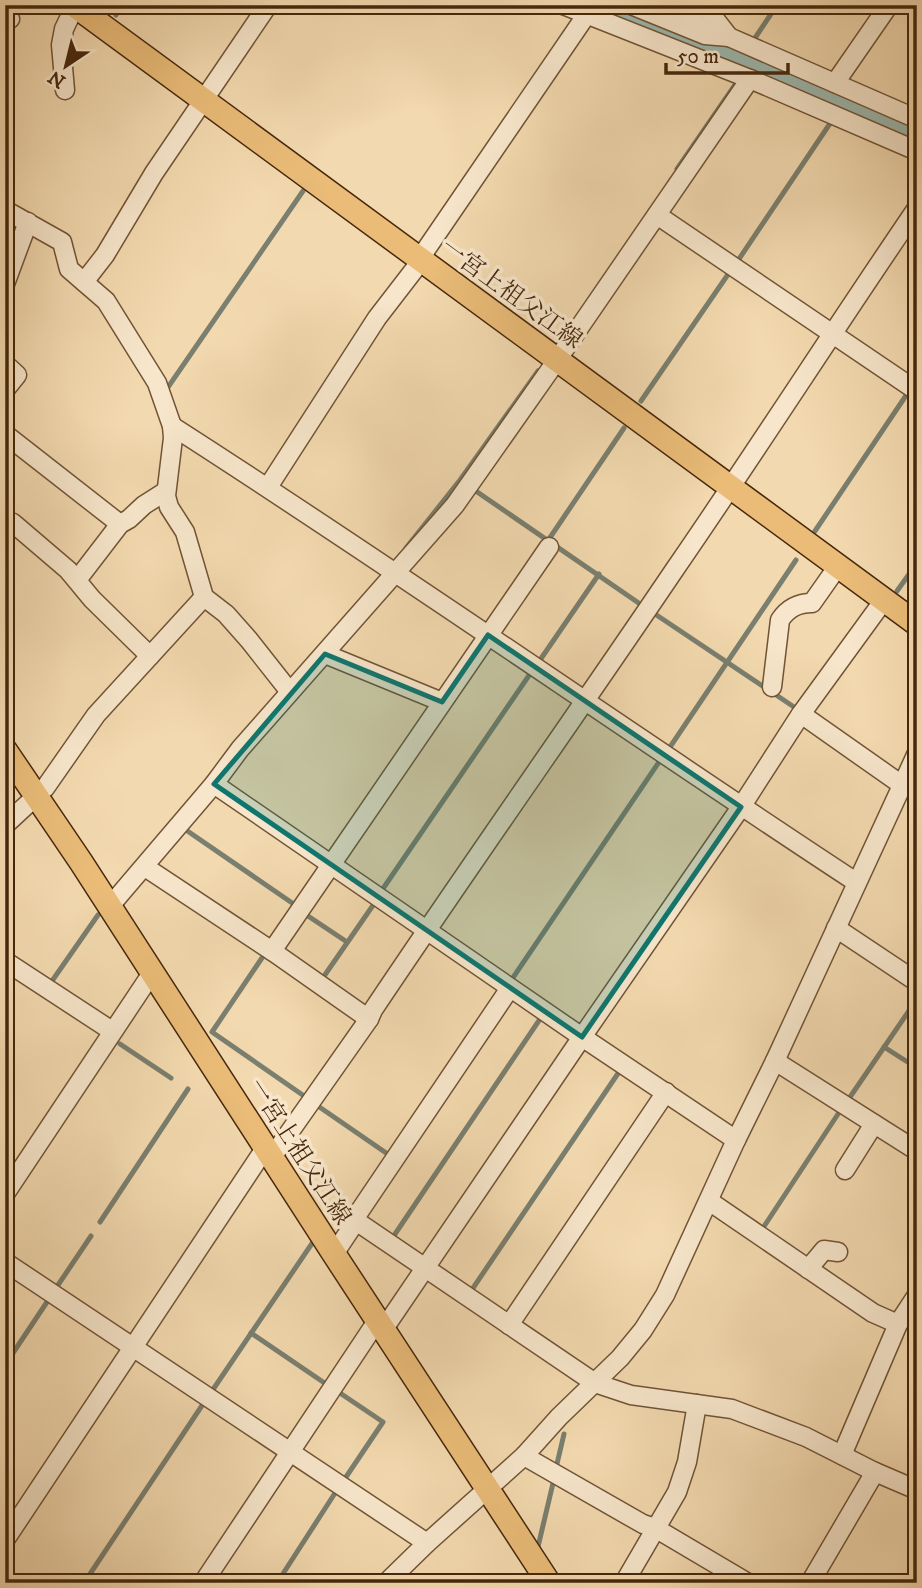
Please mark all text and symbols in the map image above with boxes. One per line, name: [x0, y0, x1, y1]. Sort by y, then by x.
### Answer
north arrow: [32, 32, 102, 102]
scale bar: [666, 32, 789, 76]
text: 50 m: [677, 44, 719, 70]
text: N: [44, 65, 70, 93]
street label: 一宮上祖父江線: [434, 232, 588, 356]
street label: 一宮上祖父江線: [241, 1073, 357, 1231]

